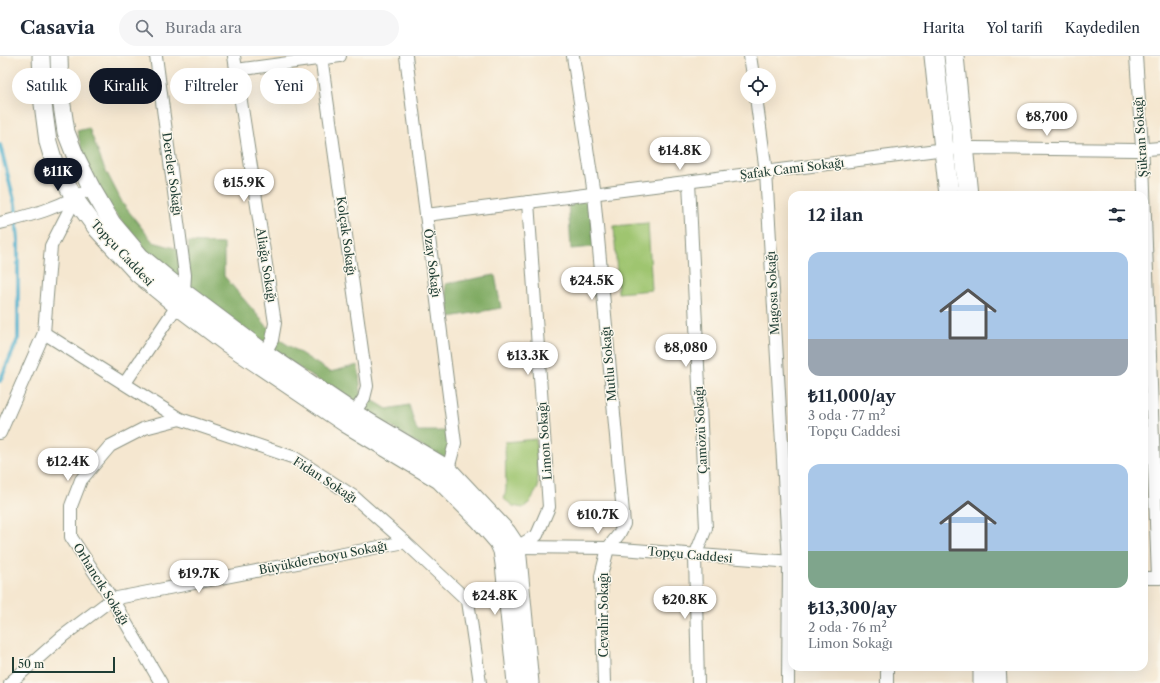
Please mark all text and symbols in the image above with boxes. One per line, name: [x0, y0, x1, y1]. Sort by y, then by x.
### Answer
search box: [119, 10, 399, 46]
text: Casavia: [20, 16, 95, 39]
icon: search: [133, 17, 155, 39]
text: Burada ara: [165, 18, 242, 37]
text: Harita: [923, 19, 965, 37]
text: Yol tarifi: [987, 19, 1043, 37]
text: Kaydedilen: [1065, 19, 1140, 37]
chip: Satılık: [12, 68, 81, 104]
chip: Kiralık: [89, 68, 162, 104]
chip: Filtreler: [170, 68, 252, 104]
chip: Yeni: [260, 68, 317, 104]
map controls: [740, 68, 776, 104]
button: locate: [740, 68, 776, 104]
street label: Şükran Sokağı: [1130, 96, 1151, 178]
pin: ₺8,700: [1014, 103, 1080, 137]
text: ₺8,700: [1026, 108, 1068, 124]
street label: Dereler Sokağı: [159, 131, 186, 217]
pin: ₺14.8K: [647, 137, 713, 171]
text: ₺14.8K: [659, 142, 701, 158]
street label: Şafak Cami Sokağı: [739, 155, 845, 182]
pin: ₺11K: [34, 158, 82, 192]
text: ₺11K: [43, 163, 73, 179]
pin: ₺15.9K: [211, 169, 277, 203]
text: ₺15.9K: [223, 174, 265, 190]
street label: Kolçak Sokağı: [334, 195, 360, 277]
icon: filters: [1106, 204, 1128, 226]
text: 12 ilan: [808, 205, 864, 225]
street label: Topçu Caddesi: [88, 216, 157, 289]
street label: Aliağa Sokağı: [253, 226, 280, 304]
street label: Özay Sokağı: [421, 228, 445, 298]
street label: Magosa Sokağı: [763, 250, 782, 335]
pin: ₺24.5K: [559, 267, 625, 301]
text: ₺24.5K: [570, 272, 614, 288]
icon: home: [932, 278, 1004, 350]
street label: Mutlu Sokağı: [598, 326, 619, 402]
pin: ₺8,080: [653, 334, 719, 368]
text: ₺8,080: [664, 339, 708, 355]
pin: ₺13.3K: [495, 342, 561, 376]
text: ₺13.3K: [507, 347, 549, 363]
street label: Çamözü Sokağı: [691, 385, 710, 474]
text: ₺11,000/ay: [808, 386, 896, 406]
street label: Limon Sokağı: [534, 401, 555, 481]
text: 3 oda · 77 m²: [808, 407, 885, 423]
text: Topçu Caddesi: [808, 423, 901, 439]
pin: ₺12.4K: [35, 448, 101, 482]
text: ₺12.4K: [47, 453, 89, 469]
street label: Fidan Sokağı: [290, 453, 360, 506]
icon: home: [932, 490, 1004, 562]
pin: ₺10.7K: [565, 501, 631, 535]
text: ₺10.7K: [577, 506, 619, 522]
street label: Büyükdereboyu Sokağı: [257, 538, 389, 577]
street label: Orhancık Sokağı: [70, 540, 133, 628]
street label: Topçu Caddesi: [647, 543, 734, 566]
pin: ₺19.7K: [166, 560, 232, 594]
text: ₺19.7K: [178, 565, 220, 581]
street label: Cevahir Sokağı: [596, 572, 611, 657]
pin: ₺24.8K: [462, 582, 528, 616]
pin: ₺20.8K: [652, 586, 718, 620]
text: ₺24.8K: [473, 587, 517, 603]
text: ₺20.8K: [662, 591, 708, 607]
text: ₺13,300/ay: [808, 598, 897, 618]
text: 2 oda · 76 m²: [808, 619, 887, 635]
text: Limon Sokağı: [808, 635, 893, 651]
scale bar: [12, 655, 115, 674]
text: 50 m: [18, 657, 44, 671]

